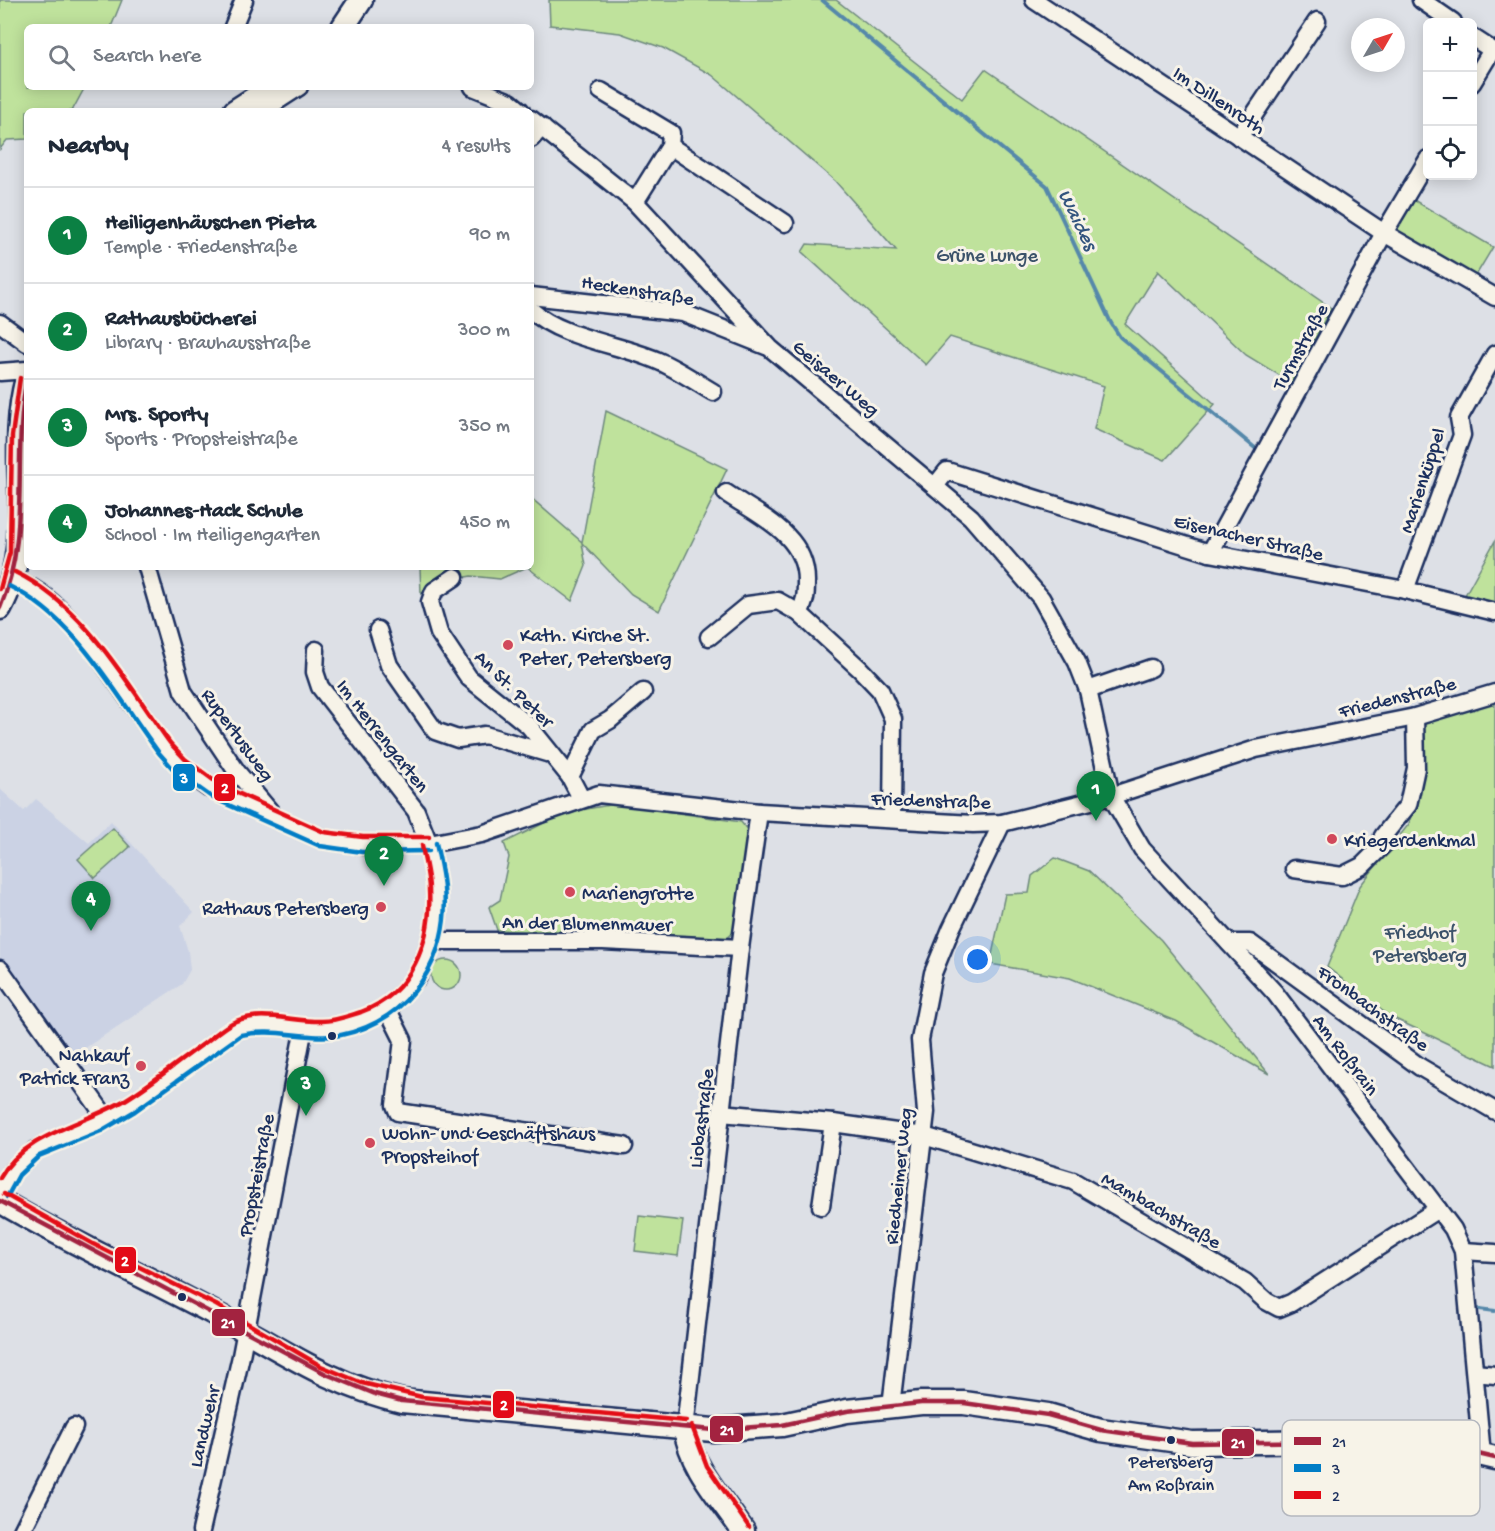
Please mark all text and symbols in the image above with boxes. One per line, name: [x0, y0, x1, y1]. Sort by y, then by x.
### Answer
north arrow: [1351, 18, 1405, 72]
map controls: [1423, 18, 1477, 180]
button: +: [1423, 18, 1477, 72]
search box: [24, 24, 534, 90]
icon: search: [45, 41, 78, 74]
text: Search here: [93, 44, 201, 70]
street label: Im Dillenroth: [1168, 63, 1269, 141]
button: −: [1423, 72, 1477, 126]
button: locate: [1423, 126, 1477, 180]
text: Nearby: [48, 132, 129, 163]
text: 4 results: [442, 136, 510, 159]
water label: Waides: [1050, 186, 1102, 257]
text: Heiligenhäuschen Pieta: [105, 211, 316, 237]
text: 1: [63, 224, 72, 247]
text: 90 m: [470, 224, 510, 247]
text: Temple · Friedenstraße: [105, 237, 297, 260]
park label: Grüne Lunge: [936, 246, 1038, 269]
street label: Heckenstraße: [580, 272, 696, 313]
street label: Turmstraße: [1269, 300, 1335, 395]
text: Rathausbücherei: [105, 307, 257, 333]
text: 2: [63, 320, 72, 343]
text: 300 m: [458, 320, 510, 343]
text: Library · Brauhausstraße: [105, 333, 311, 356]
street label: Geisaer Weg: [787, 337, 883, 423]
text: Mrs. Sporty: [105, 403, 208, 429]
text: 3: [62, 416, 73, 439]
text: 350 m: [459, 416, 510, 439]
street label: Marienküppel: [1397, 426, 1452, 536]
text: Sports · Propsteistraße: [105, 429, 298, 452]
text: Johannes-Hack Schule: [105, 499, 303, 525]
street label: Eisenacher Straße: [1171, 511, 1326, 568]
text: 4: [63, 512, 72, 535]
text: 450 m: [460, 512, 510, 535]
text: School · Im Heiligengarten: [105, 525, 320, 548]
place label: Kath. Kirche St. Peter, Petersberg: [519, 626, 672, 672]
marker: Kath. Kirche St. Peter, Petersberg: [501, 638, 515, 652]
street label: An St. Peter: [468, 647, 558, 735]
street label: Friedenstraße: [1336, 674, 1459, 725]
street label: Im Herrengarten: [330, 676, 433, 799]
street label: Rupertusweg: [195, 685, 278, 787]
line badge: 3: [172, 763, 196, 792]
text: 3: [179, 771, 188, 790]
pin: 1: [1076, 772, 1116, 821]
line badge: 2: [213, 773, 236, 802]
text: 2: [221, 781, 229, 800]
street label: Friedenstraße: [870, 789, 992, 816]
place label: Kriegerdenkmal: [1344, 831, 1476, 854]
marker: Kriegerdenkmal: [1325, 832, 1339, 846]
pin: 2: [364, 836, 404, 886]
pin: 4: [72, 882, 110, 931]
place label: Mariengrotte: [582, 884, 694, 907]
marker: Mariengrotte: [563, 885, 577, 899]
place label: Rathaus Petersberg: [202, 899, 369, 922]
marker: Rathaus Petersberg: [374, 900, 388, 914]
street label: An der Blumenmauer: [502, 913, 674, 939]
park label: Friedhof Petersberg: [1372, 923, 1467, 969]
your location: [963, 945, 992, 974]
street label: Fronbachstraße: [1311, 961, 1433, 1058]
street label: Am Roßrain: [1306, 1011, 1383, 1102]
unlabelled marker: [326, 1030, 338, 1042]
place label: Nahkauf Patrick Franz: [19, 1046, 131, 1092]
marker: Nahkauf Patrick Franz: [134, 1059, 148, 1073]
pin: 3: [286, 1066, 326, 1116]
street label: Liobastraße: [686, 1067, 721, 1169]
street label: Riedheimer Weg: [882, 1107, 919, 1246]
street label: Propsteistraße: [235, 1112, 282, 1240]
place label: Wohn- und Geschäftshaus Propsteihof: [381, 1124, 596, 1170]
marker: Wohn- und Geschäftshaus Propsteihof: [363, 1136, 377, 1150]
street label: Mambachstraße: [1096, 1168, 1225, 1256]
line badge: 2: [114, 1246, 137, 1274]
text: 2: [121, 1254, 129, 1273]
unlabelled marker: [176, 1291, 188, 1303]
line badge: 21: [211, 1308, 246, 1337]
text: 21: [221, 1316, 235, 1335]
street label: Landwehr: [186, 1382, 227, 1470]
line badge: 2: [492, 1390, 515, 1419]
text: 2: [500, 1398, 508, 1417]
line badge: 21: [709, 1415, 744, 1443]
legend: [1282, 1420, 1480, 1516]
text: 21: [720, 1423, 734, 1442]
line badge: 21: [1221, 1428, 1255, 1457]
marker: Petersberg Am Roßrain: [1165, 1434, 1177, 1446]
text: 21: [1332, 1435, 1346, 1454]
text: 21: [1231, 1436, 1245, 1455]
place label: Petersberg Am Roßrain: [1128, 1453, 1215, 1497]
text: 3: [1331, 1462, 1340, 1481]
text: 2: [1332, 1489, 1340, 1508]

